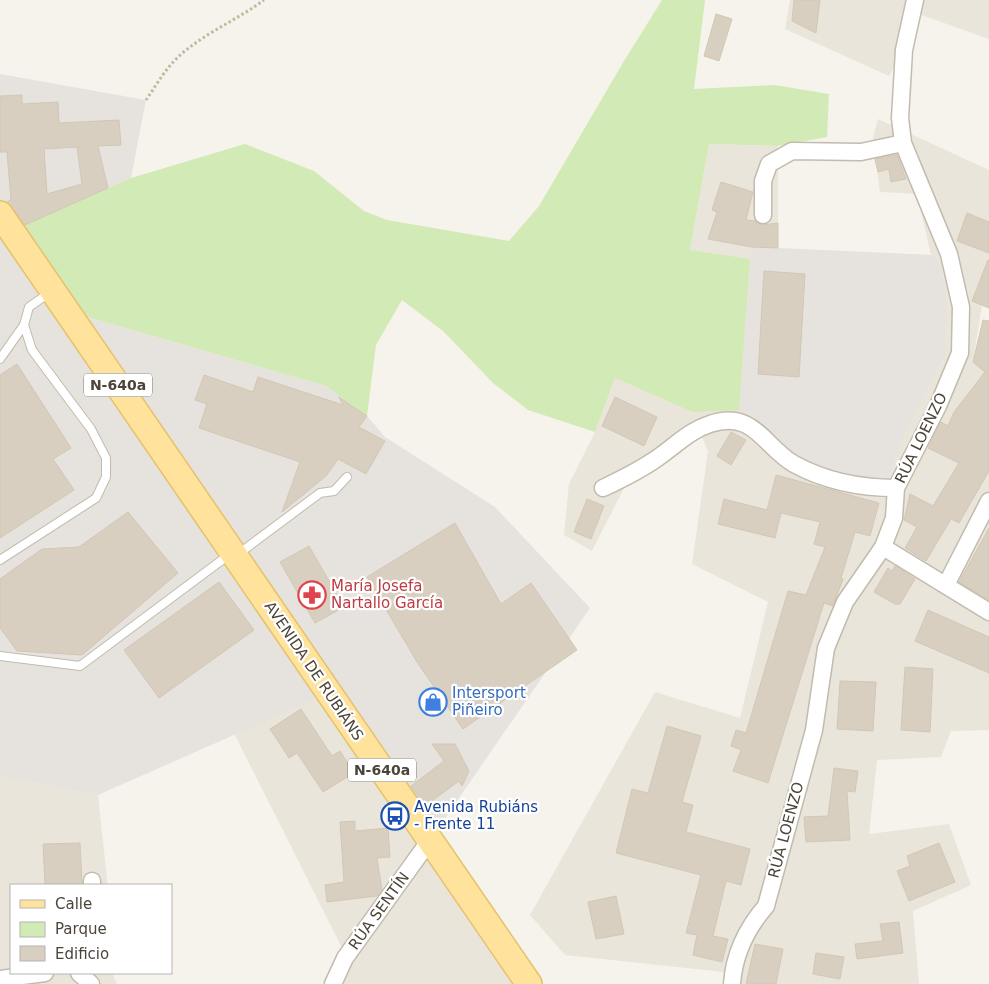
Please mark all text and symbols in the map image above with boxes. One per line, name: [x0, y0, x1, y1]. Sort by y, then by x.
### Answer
road number: N-640a: [84, 374, 152, 396]
street label: RÚA LOENZO: [890, 389, 951, 486]
place label: María Josefa Nartallo García: [331, 577, 443, 612]
pharmacy icon: María Josefa Nartallo García: [297, 580, 327, 610]
street label: AVENIDA DE RUBIÁNS: [261, 597, 368, 744]
place label: Intersport Piñeiro: [452, 684, 526, 719]
shop icon: Intersport Piñeiro: [418, 687, 448, 717]
road number: N-640a: [348, 758, 416, 782]
street label: RÚA LOENZO: [764, 780, 807, 880]
place label: Avenida Rubiáns - Frente 11: [414, 798, 538, 833]
bus stop icon: Avenida Rubiáns - Frente 11: [380, 801, 410, 831]
street label: RÚA SENTÍN: [344, 868, 413, 953]
legend: [10, 884, 172, 974]
text: Calle: [55, 895, 92, 913]
text: Parque: [55, 920, 107, 938]
text: Edificio: [55, 945, 109, 963]

